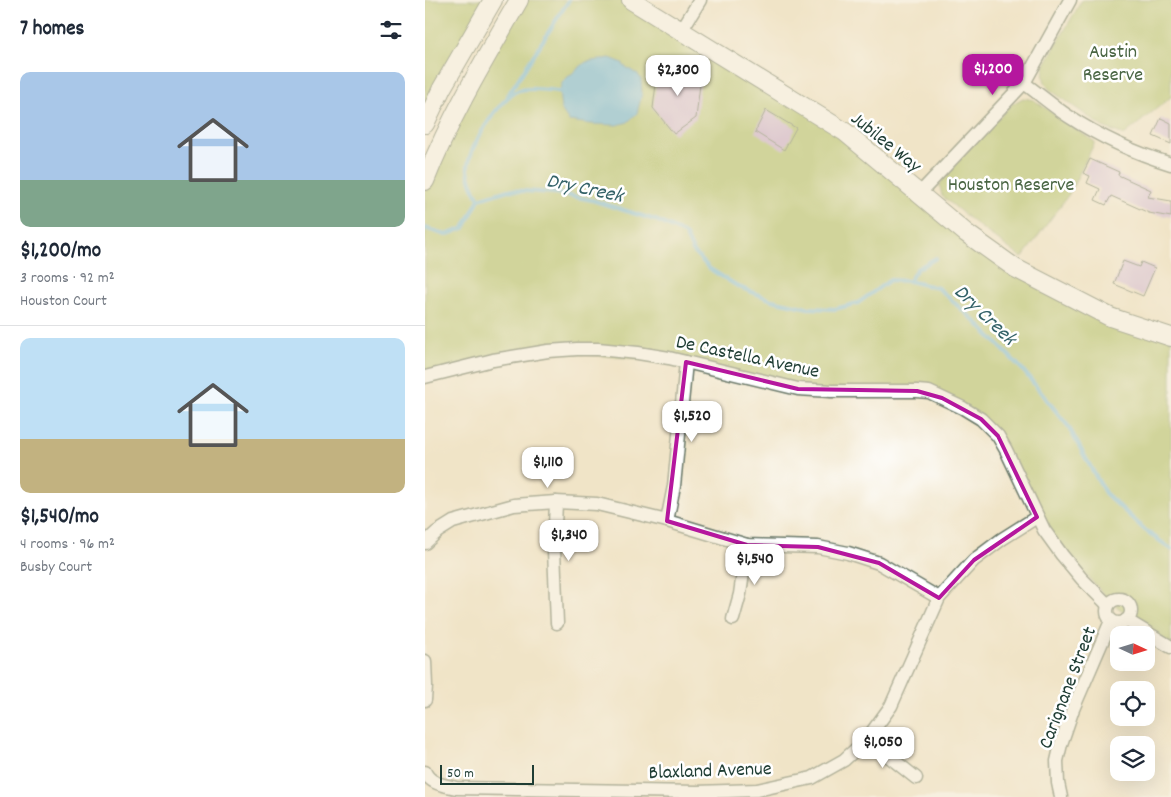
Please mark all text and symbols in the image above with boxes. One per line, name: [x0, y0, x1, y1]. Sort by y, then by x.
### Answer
text: 7 homes: [20, 15, 84, 45]
icon: filters: [377, 16, 405, 44]
park label: Austin Reserve: [1083, 39, 1143, 90]
pin: $2,300: [637, 54, 719, 97]
pin: $1,200: [952, 54, 1034, 96]
text: $1,200: [973, 58, 1013, 81]
text: $2,300: [657, 59, 699, 82]
icon: home: [168, 105, 258, 195]
street label: Jubilee Way: [844, 106, 927, 181]
water label: Dry Creek: [543, 167, 628, 213]
park label: Houston Reserve: [948, 172, 1074, 200]
text: $1,200/mo: [20, 237, 101, 267]
text: 3 rooms · 92 m²: [20, 267, 114, 290]
water label: Dry Creek: [946, 279, 1024, 355]
text: Houston Court: [20, 290, 107, 313]
street label: De Castella Avenue: [673, 329, 822, 387]
icon: home: [168, 370, 258, 460]
pin: $1,520: [651, 400, 733, 443]
text: $1,520: [673, 405, 711, 428]
pin: $1,110: [507, 446, 589, 489]
text: $1,110: [533, 451, 563, 474]
text: $1,540/mo: [20, 503, 99, 533]
pin: $1,340: [528, 520, 610, 562]
text: $1,340: [550, 524, 588, 547]
text: 4 rooms · 96 m²: [20, 533, 115, 556]
pin: $1,540: [714, 544, 796, 586]
text: $1,540: [736, 548, 774, 571]
text: Busby Court: [20, 556, 92, 579]
street label: Carignane Street: [1033, 623, 1105, 753]
north arrow: [1110, 626, 1155, 671]
map controls: [1110, 626, 1155, 781]
button: locate: [1110, 681, 1155, 726]
pin: $1,050: [842, 726, 924, 769]
text: $1,050: [863, 731, 903, 754]
button: layers: [1110, 736, 1155, 781]
street label: Blaxland Avenue: [648, 756, 772, 788]
scale bar: [440, 762, 534, 785]
text: 50 m: [447, 764, 474, 784]

